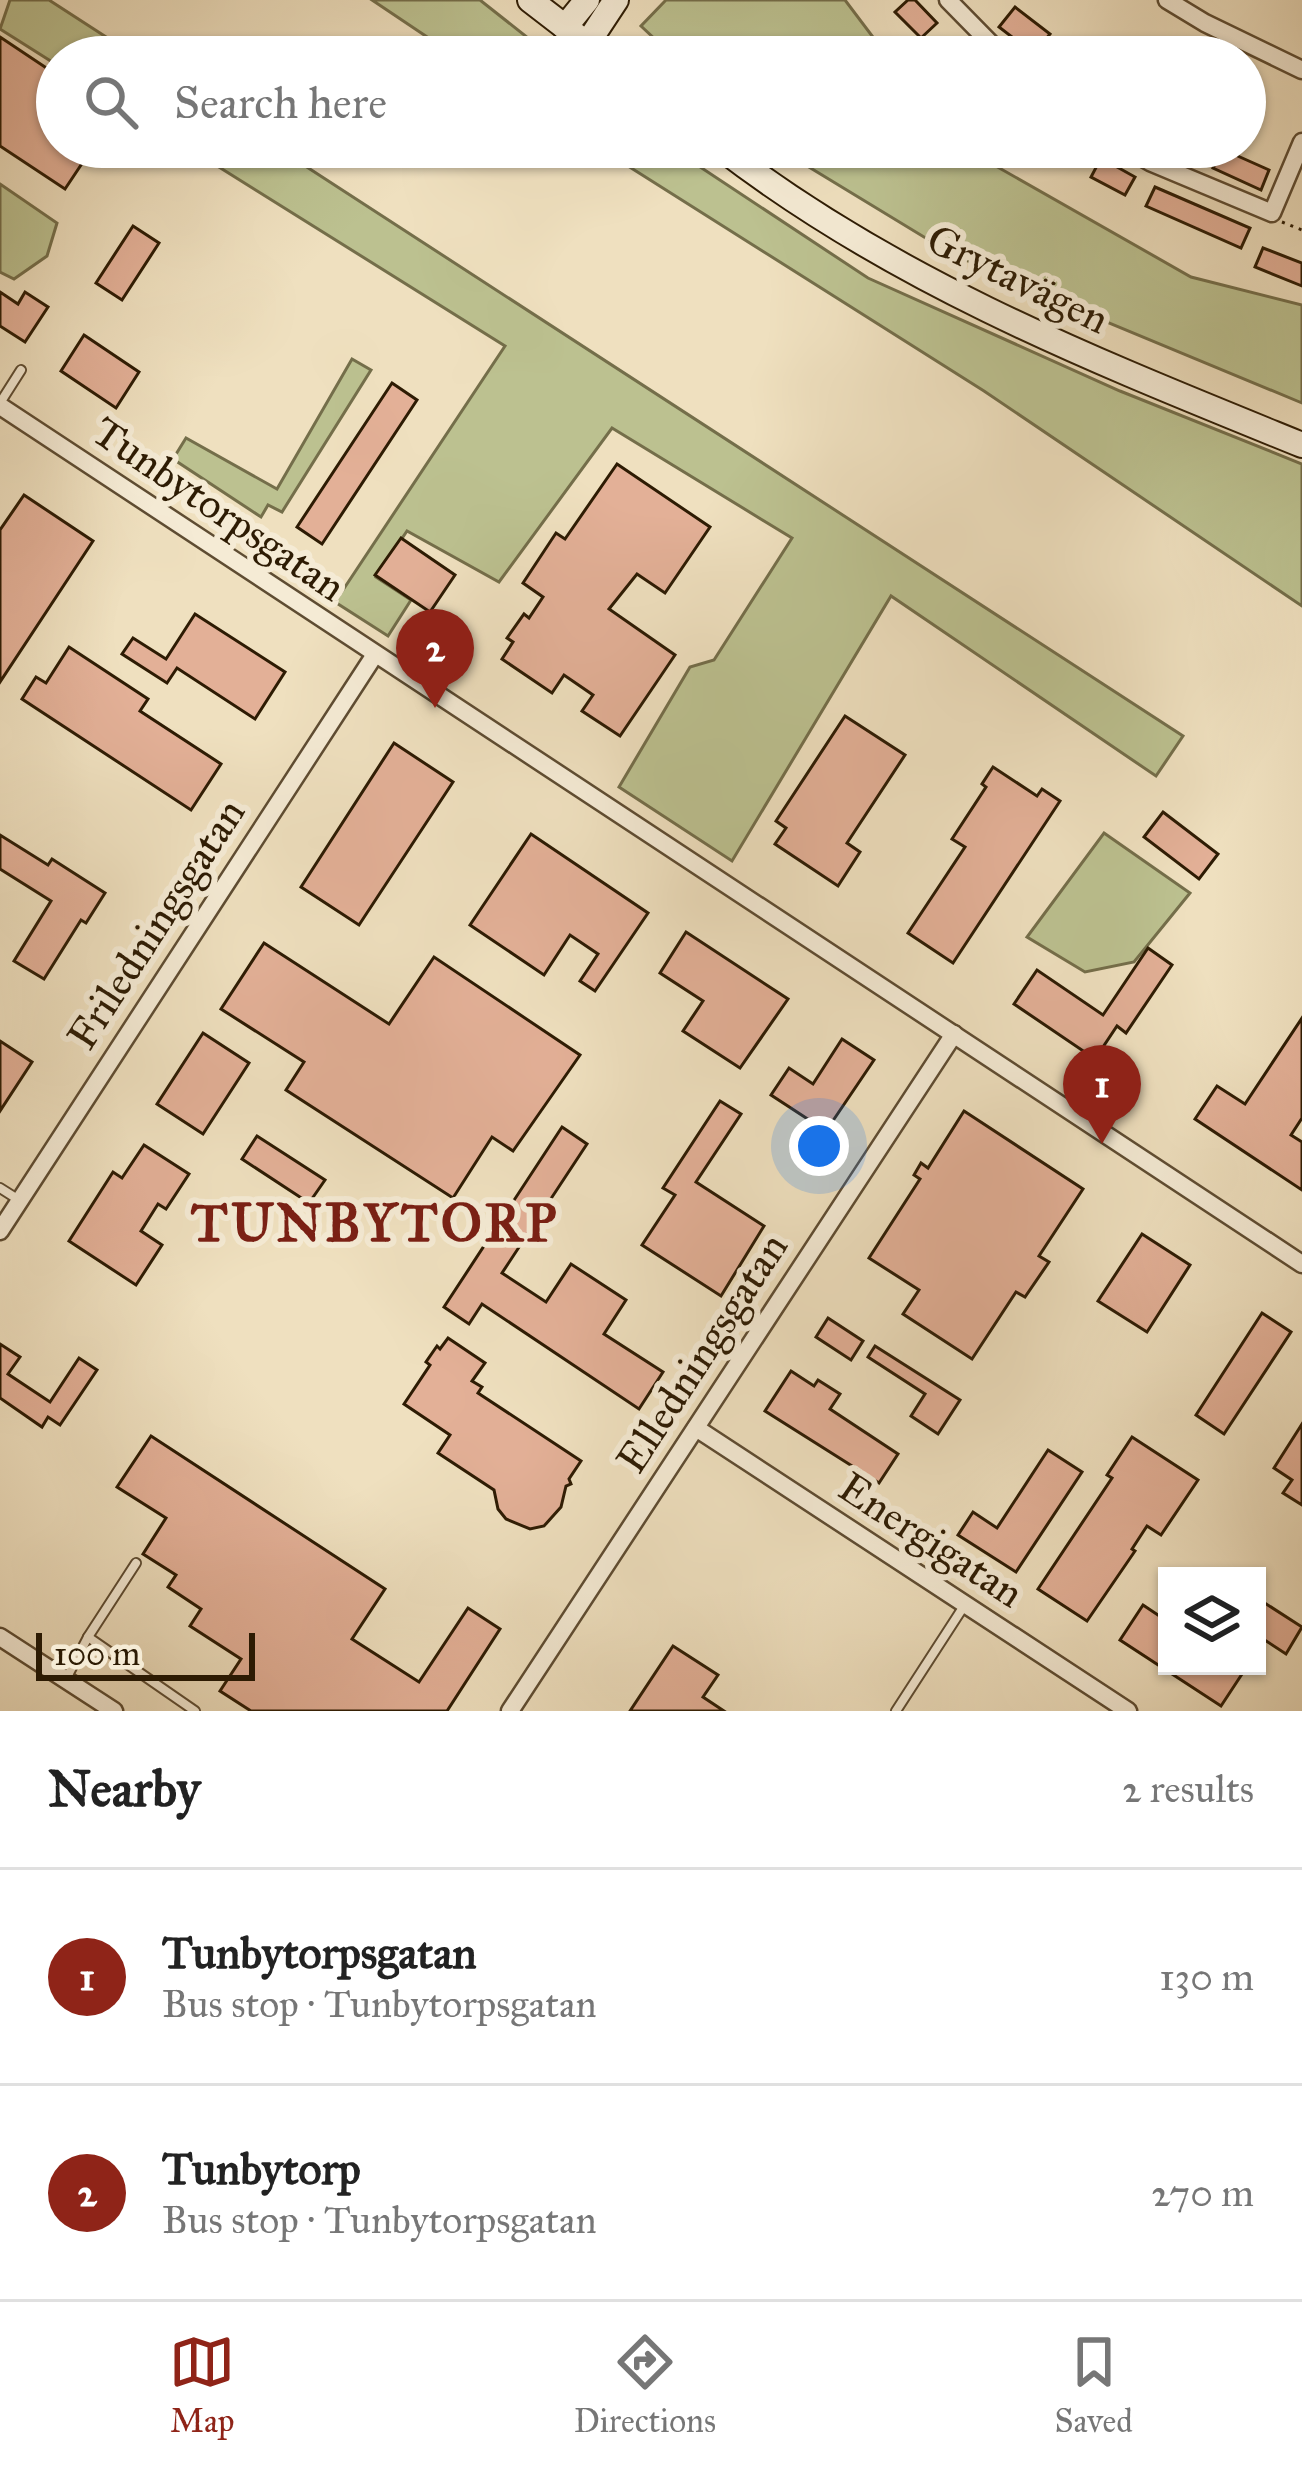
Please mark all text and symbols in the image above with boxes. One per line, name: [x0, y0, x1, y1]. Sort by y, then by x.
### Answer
search box: [36, 36, 1266, 168]
icon: search: [78, 69, 144, 135]
text: Search here: [174, 75, 387, 130]
street label: Grytavägen: [919, 213, 1117, 345]
street label: Tunbytorpsgatan: [83, 405, 355, 613]
pin: 2: [396, 609, 474, 708]
street label: Friledningsgatan: [56, 789, 256, 1059]
pin: 1: [1063, 1045, 1141, 1144]
your location: [789, 1116, 849, 1176]
district label: TUNBYTORP: [191, 1190, 559, 1256]
street label: Elledningsgatan: [605, 1223, 799, 1483]
street label: Energigatan: [829, 1461, 1033, 1619]
map controls: [1158, 1567, 1266, 1675]
button: layers: [1158, 1567, 1266, 1675]
scale bar: [36, 1627, 255, 1680]
text: 100 m: [54, 1634, 140, 1674]
text: Nearby: [48, 1758, 200, 1820]
text: 2 results: [1122, 1765, 1254, 1813]
text: Tunbytorpsgatan: [162, 1925, 477, 1980]
text: 1: [79, 1953, 95, 2001]
text: 130 m: [1159, 1953, 1254, 2001]
text: Bus stop · Tunbytorpsgatan: [162, 1980, 597, 2028]
text: Tunbytorp: [162, 2141, 361, 2196]
text: 2: [77, 2169, 97, 2217]
text: 270 m: [1151, 2169, 1254, 2217]
text: Bus stop · Tunbytorpsgatan: [162, 2196, 597, 2244]
tab: Map: [169, 2329, 235, 2441]
tab: Directions: [574, 2329, 716, 2441]
tab: Saved: [1054, 2329, 1133, 2441]

